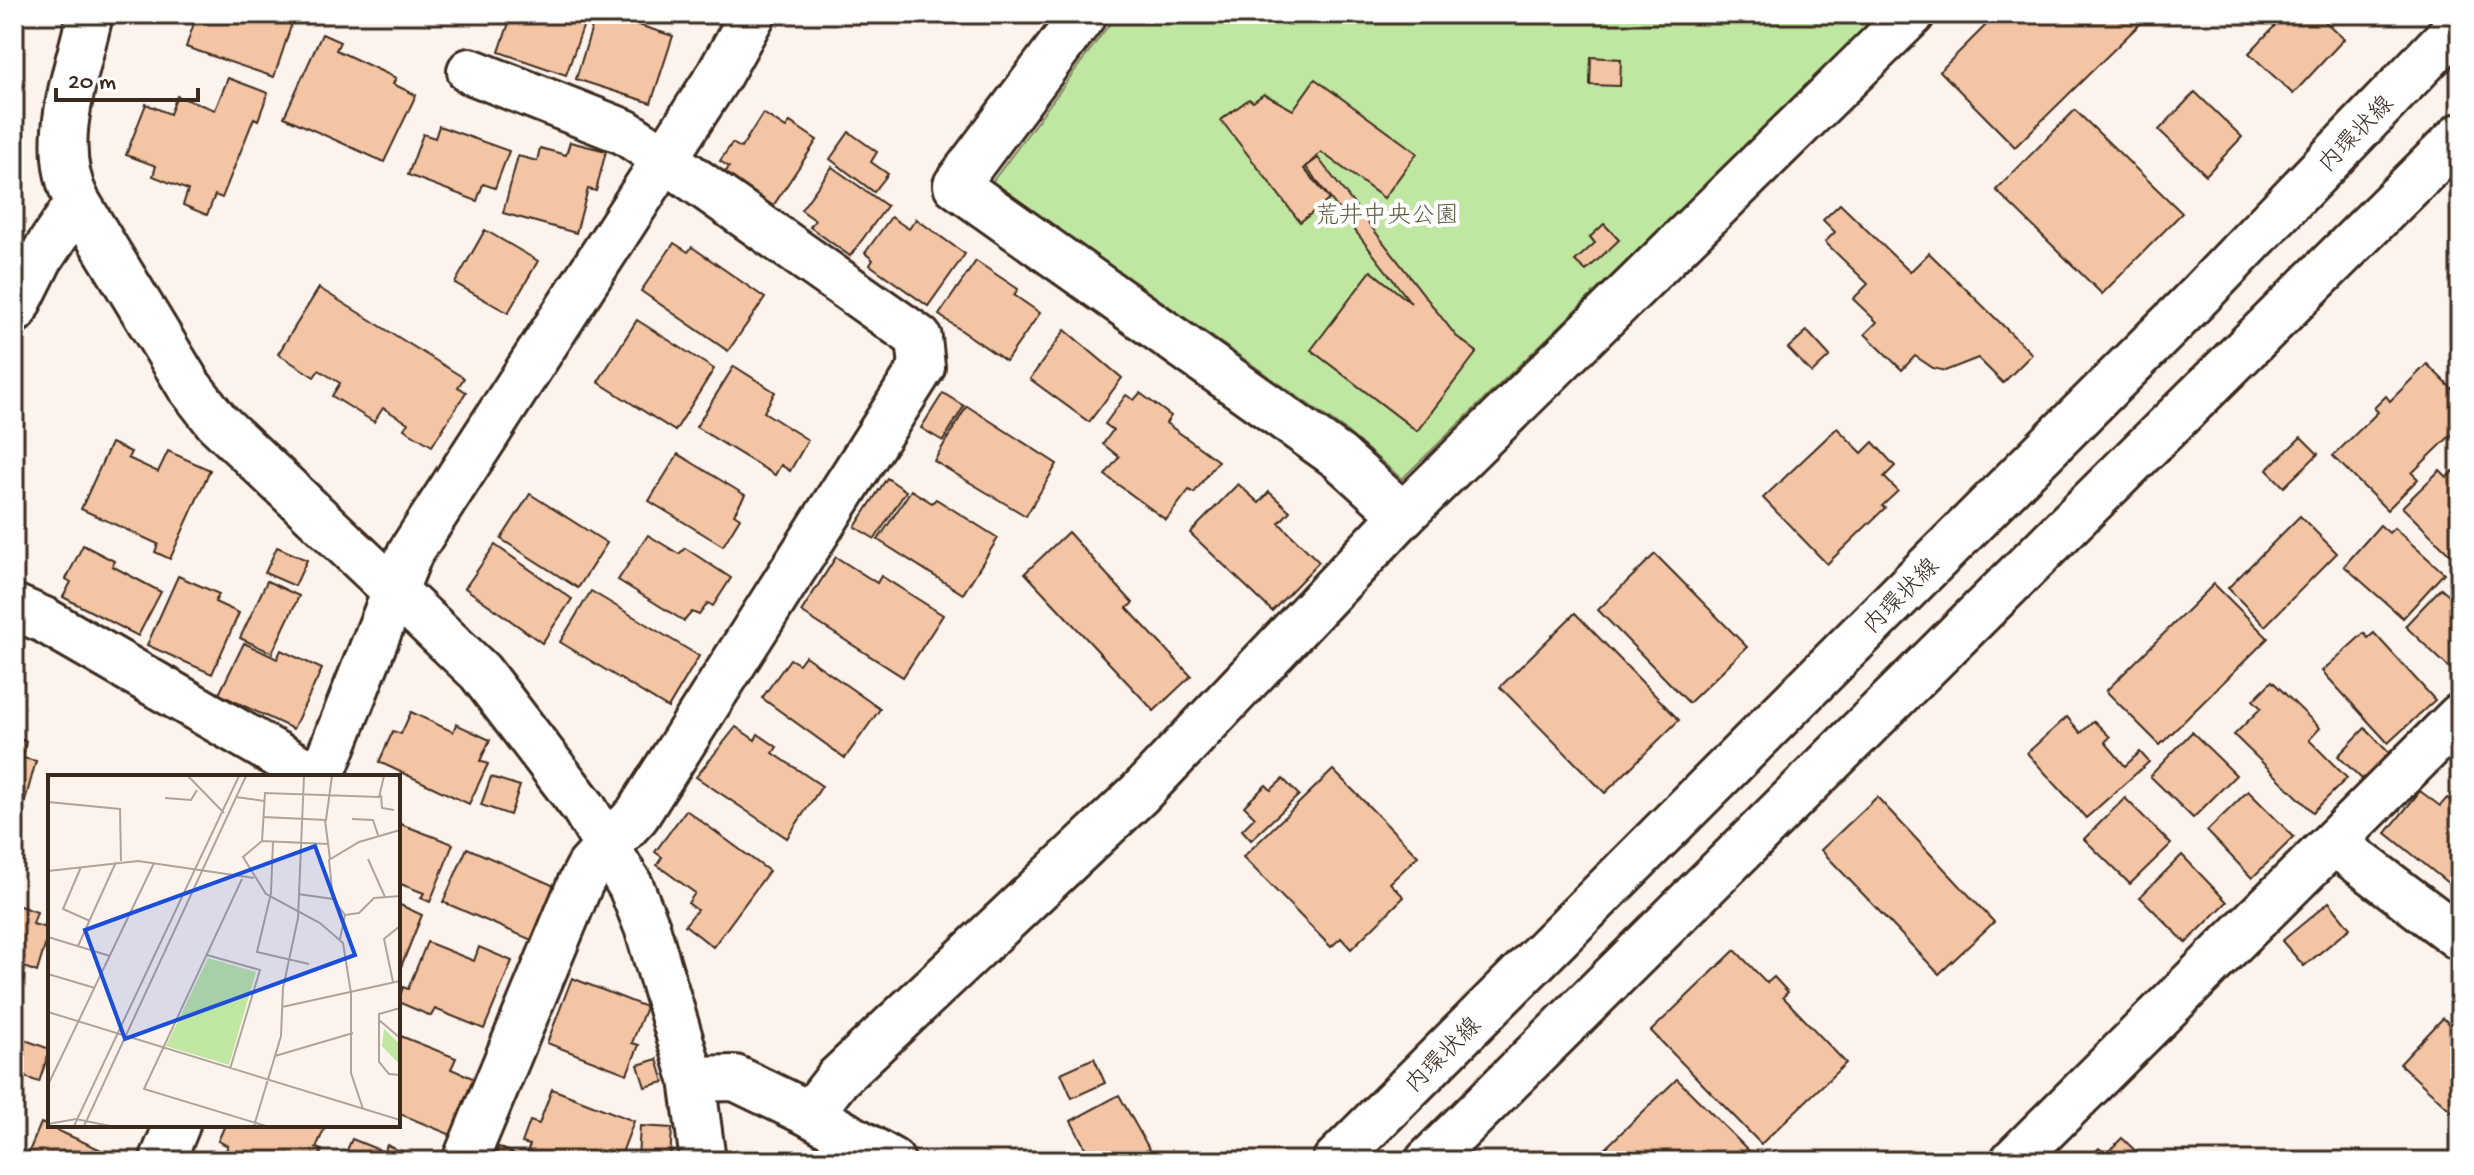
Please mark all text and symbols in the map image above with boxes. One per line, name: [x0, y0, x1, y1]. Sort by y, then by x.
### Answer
scale bar: [56, 52, 198, 102]
text: 20 m: [68, 69, 116, 98]
street label: 内環状線: [2313, 90, 2401, 180]
park label: 荒井中央公園: [1315, 202, 1459, 232]
street label: 内環状線: [1858, 553, 1947, 642]
inset map: [48, 775, 400, 1127]
street label: 内環状線: [1400, 1012, 1489, 1101]

